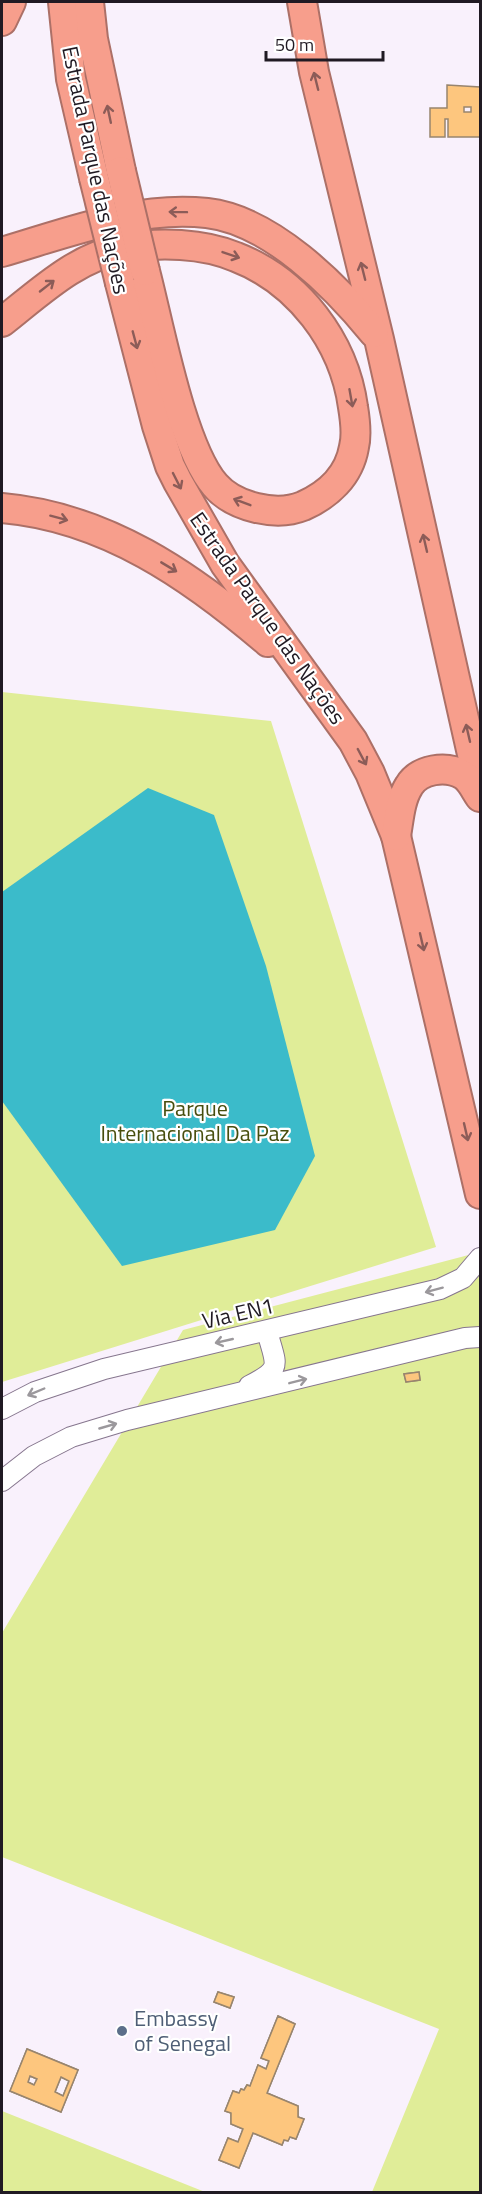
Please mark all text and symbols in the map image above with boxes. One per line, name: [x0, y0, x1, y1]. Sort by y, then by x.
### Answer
scale bar: [266, 24, 383, 62]
text: 50 m: [275, 31, 314, 58]
street label: Estrada Parque das Nações: [53, 43, 139, 297]
one-way arrow: [310, 72, 322, 91]
one-way arrow: [103, 105, 114, 124]
one-way arrow: [168, 207, 188, 218]
one-way arrow: [222, 251, 240, 262]
one-way arrow: [356, 262, 368, 281]
one-way arrow: [39, 280, 55, 293]
one-way arrow: [129, 330, 141, 349]
one-way arrow: [346, 387, 357, 407]
one-way arrow: [172, 471, 183, 489]
one-way arrow: [233, 496, 251, 507]
street label: Estrada Parque das Nações: [182, 505, 354, 731]
one-way arrow: [49, 513, 68, 524]
one-way arrow: [419, 533, 430, 553]
one-way arrow: [160, 561, 177, 573]
one-way arrow: [461, 724, 473, 743]
one-way arrow: [356, 748, 368, 765]
one-way arrow: [417, 932, 429, 951]
park label: Parque Internacional Da Paz: [100, 1091, 290, 1150]
one-way arrow: [461, 1121, 472, 1141]
one-way arrow: [425, 1285, 444, 1297]
street label: Via EN1: [199, 1288, 277, 1338]
one-way arrow: [215, 1335, 234, 1347]
one-way arrow: [288, 1374, 307, 1386]
one-way arrow: [27, 1387, 46, 1398]
one-way arrow: [98, 1420, 117, 1431]
place label: Embassy of Senegal: [134, 2001, 231, 2060]
marker: Embassy of Senegal: [115, 2024, 129, 2038]

